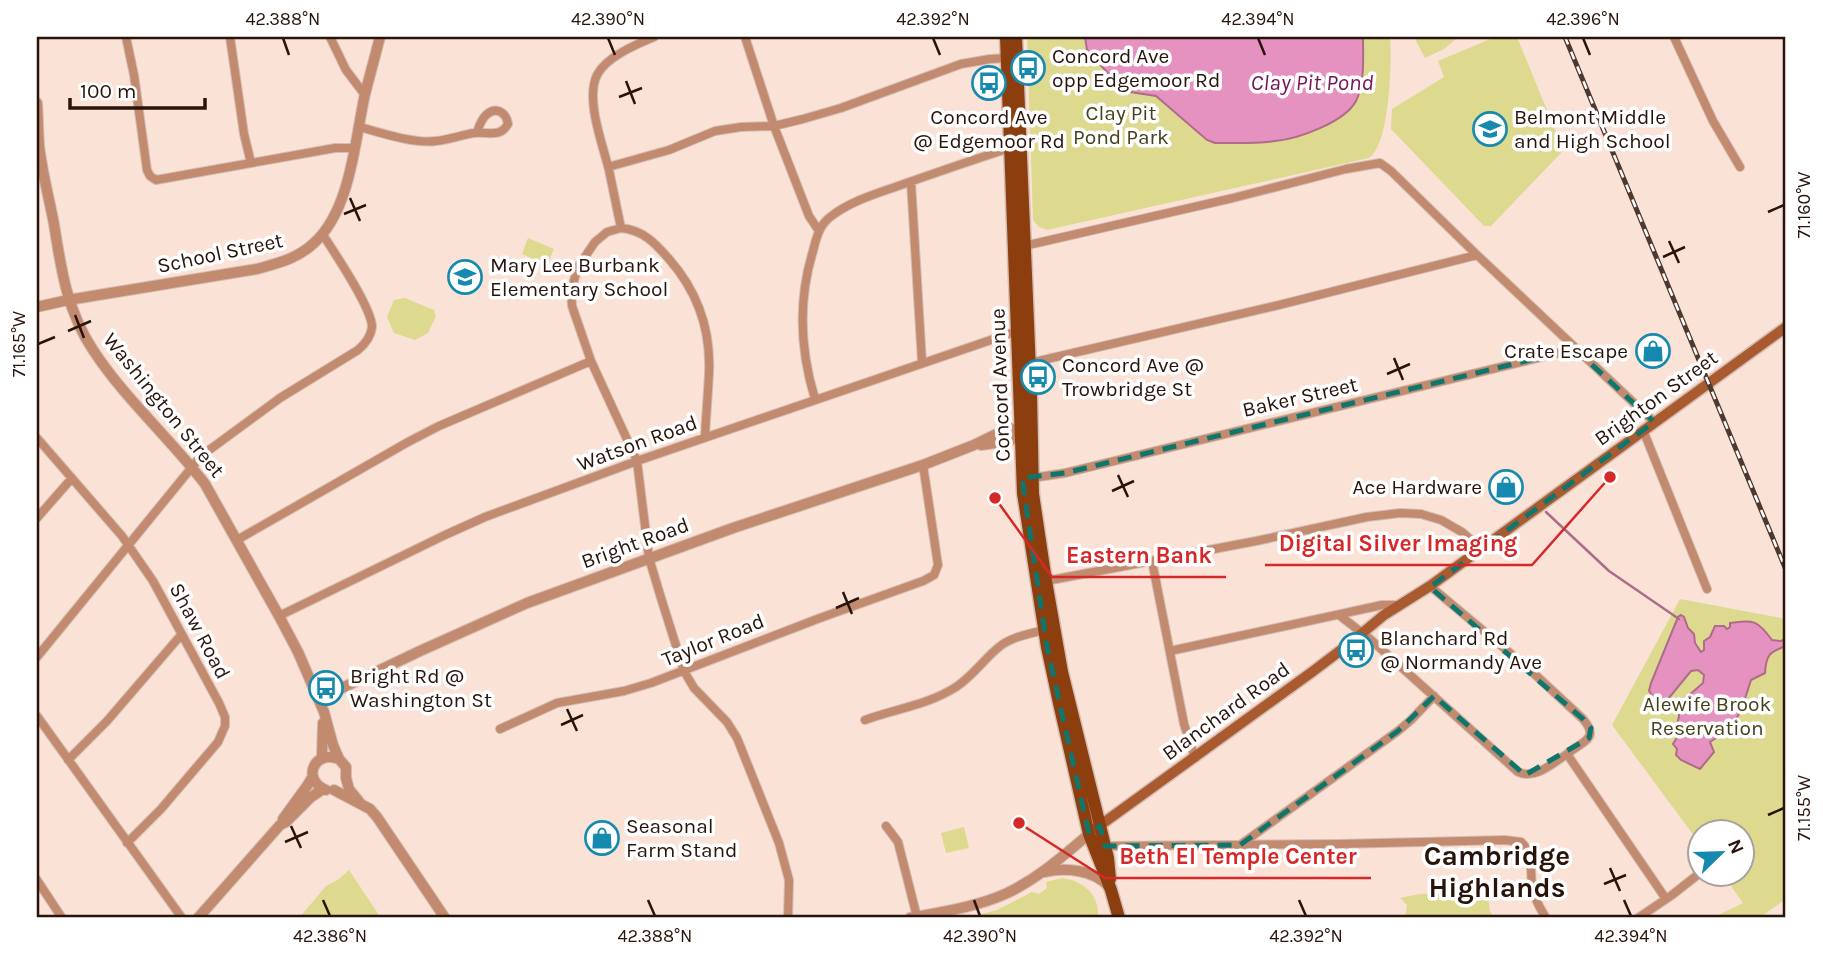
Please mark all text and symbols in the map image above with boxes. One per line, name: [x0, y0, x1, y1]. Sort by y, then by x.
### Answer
text: 42.388°N: [246, 8, 320, 30]
text: 42.390°N: [571, 8, 645, 30]
text: 42.392°N: [896, 8, 970, 30]
text: 42.394°N: [1221, 8, 1295, 30]
text: 42.396°N: [1546, 8, 1620, 30]
place label: Concord Ave opp Edgemoor Rd: [1052, 44, 1220, 92]
bus stop icon: Concord Ave opp Edgemoor Rd: [1009, 49, 1047, 87]
bus stop icon: Concord Ave @ Edgemoor Rd: [970, 64, 1008, 102]
scale bar: [70, 66, 205, 110]
water label: Clay Pit Pond: [1251, 69, 1373, 96]
text: 100 m: [80, 79, 137, 103]
park label: Clay Pit Pond Park: [1073, 101, 1169, 149]
place label: Concord Ave @ Edgemoor Rd: [913, 105, 1065, 153]
place label: Belmont Middle and High School: [1514, 105, 1671, 153]
school or university icon: Belmont Middle and High School: [1471, 110, 1509, 148]
text: 71.160°W: [1793, 172, 1815, 238]
street label: School Street: [155, 228, 285, 278]
place label: Mary Lee Burbank Elementary School: [490, 253, 668, 301]
school or university icon: Mary Lee Burbank Elementary School: [446, 258, 484, 296]
street label: Concord Avenue: [985, 308, 1015, 462]
text: 71.165°W: [8, 311, 30, 377]
street label: Washington Street: [98, 328, 230, 482]
shop icon: Crate Escape: [1634, 332, 1672, 370]
place label: Crate Escape: [1504, 339, 1628, 363]
street label: Brighton Street: [1590, 345, 1722, 451]
place label: Concord Ave @ Trowbridge St: [1062, 353, 1204, 401]
bus stop icon: Concord Ave @ Trowbridge St: [1019, 358, 1057, 396]
street label: Baker Street: [1240, 372, 1360, 422]
street label: Watson Road: [574, 410, 700, 476]
shop icon: Ace Hardware: [1487, 468, 1525, 506]
place label: Ace Hardware: [1353, 475, 1482, 499]
street label: Bright Road: [578, 512, 692, 574]
callout: Digital Silver Imaging: [1265, 521, 1532, 565]
text: Digital Silver Imaging: [1279, 530, 1517, 557]
callout: Eastern Bank: [1052, 533, 1226, 577]
text: Eastern Bank: [1066, 542, 1212, 569]
street label: Shaw Road: [165, 579, 235, 683]
street label: Taylor Road: [658, 609, 768, 671]
place label: Blanchard Rd @ Normandy Ave: [1380, 626, 1542, 674]
bus stop icon: Blanchard Rd @ Normandy Ave: [1337, 631, 1375, 669]
street label: Blanchard Road: [1158, 657, 1294, 765]
place label: Bright Rd @ Washington St: [350, 664, 492, 712]
bus stop icon: Bright Rd @ Washington St: [307, 669, 345, 707]
park label: Alewife Brook Reservation: [1643, 692, 1771, 740]
text: 71.155°W: [1793, 775, 1815, 841]
place label: Seasonal Farm Stand: [626, 814, 738, 862]
north arrow: [1686, 818, 1756, 888]
shop icon: Seasonal Farm Stand: [583, 819, 621, 857]
callout: Beth El Temple Center: [1105, 834, 1371, 878]
text: N: [1723, 836, 1749, 857]
district label: Cambridge Highlands: [1424, 839, 1570, 904]
text: Beth El Temple Center: [1119, 843, 1357, 870]
text: 42.386°N: [293, 925, 367, 947]
text: 42.388°N: [618, 925, 692, 947]
text: 42.390°N: [943, 925, 1017, 947]
text: 42.392°N: [1269, 925, 1343, 947]
text: 42.394°N: [1594, 925, 1668, 947]

